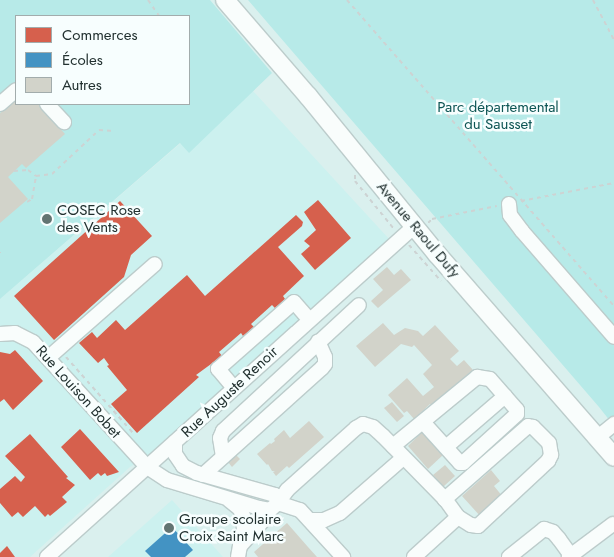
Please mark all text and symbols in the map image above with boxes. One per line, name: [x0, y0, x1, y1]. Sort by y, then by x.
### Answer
legend: [15, 15, 190, 105]
text: Commerces: [62, 24, 137, 46]
text: Écoles: [62, 49, 103, 71]
text: Autres: [62, 74, 102, 96]
park label: Parc départemental du Sausset: [437, 98, 559, 133]
street label: Avenue Raoul Dufy: [373, 178, 463, 282]
place label: COSEC Rose des Vents: [57, 201, 141, 236]
marker: COSEC Rose des Vents: [41, 213, 53, 225]
street label: Rue Louison Bobet: [32, 342, 124, 442]
street label: Rue Auguste Renoir: [178, 343, 282, 441]
place label: Groupe scolaire Croix Saint Marc: [179, 510, 284, 545]
marker: Groupe scolaire Croix Saint Marc: [163, 522, 175, 534]

